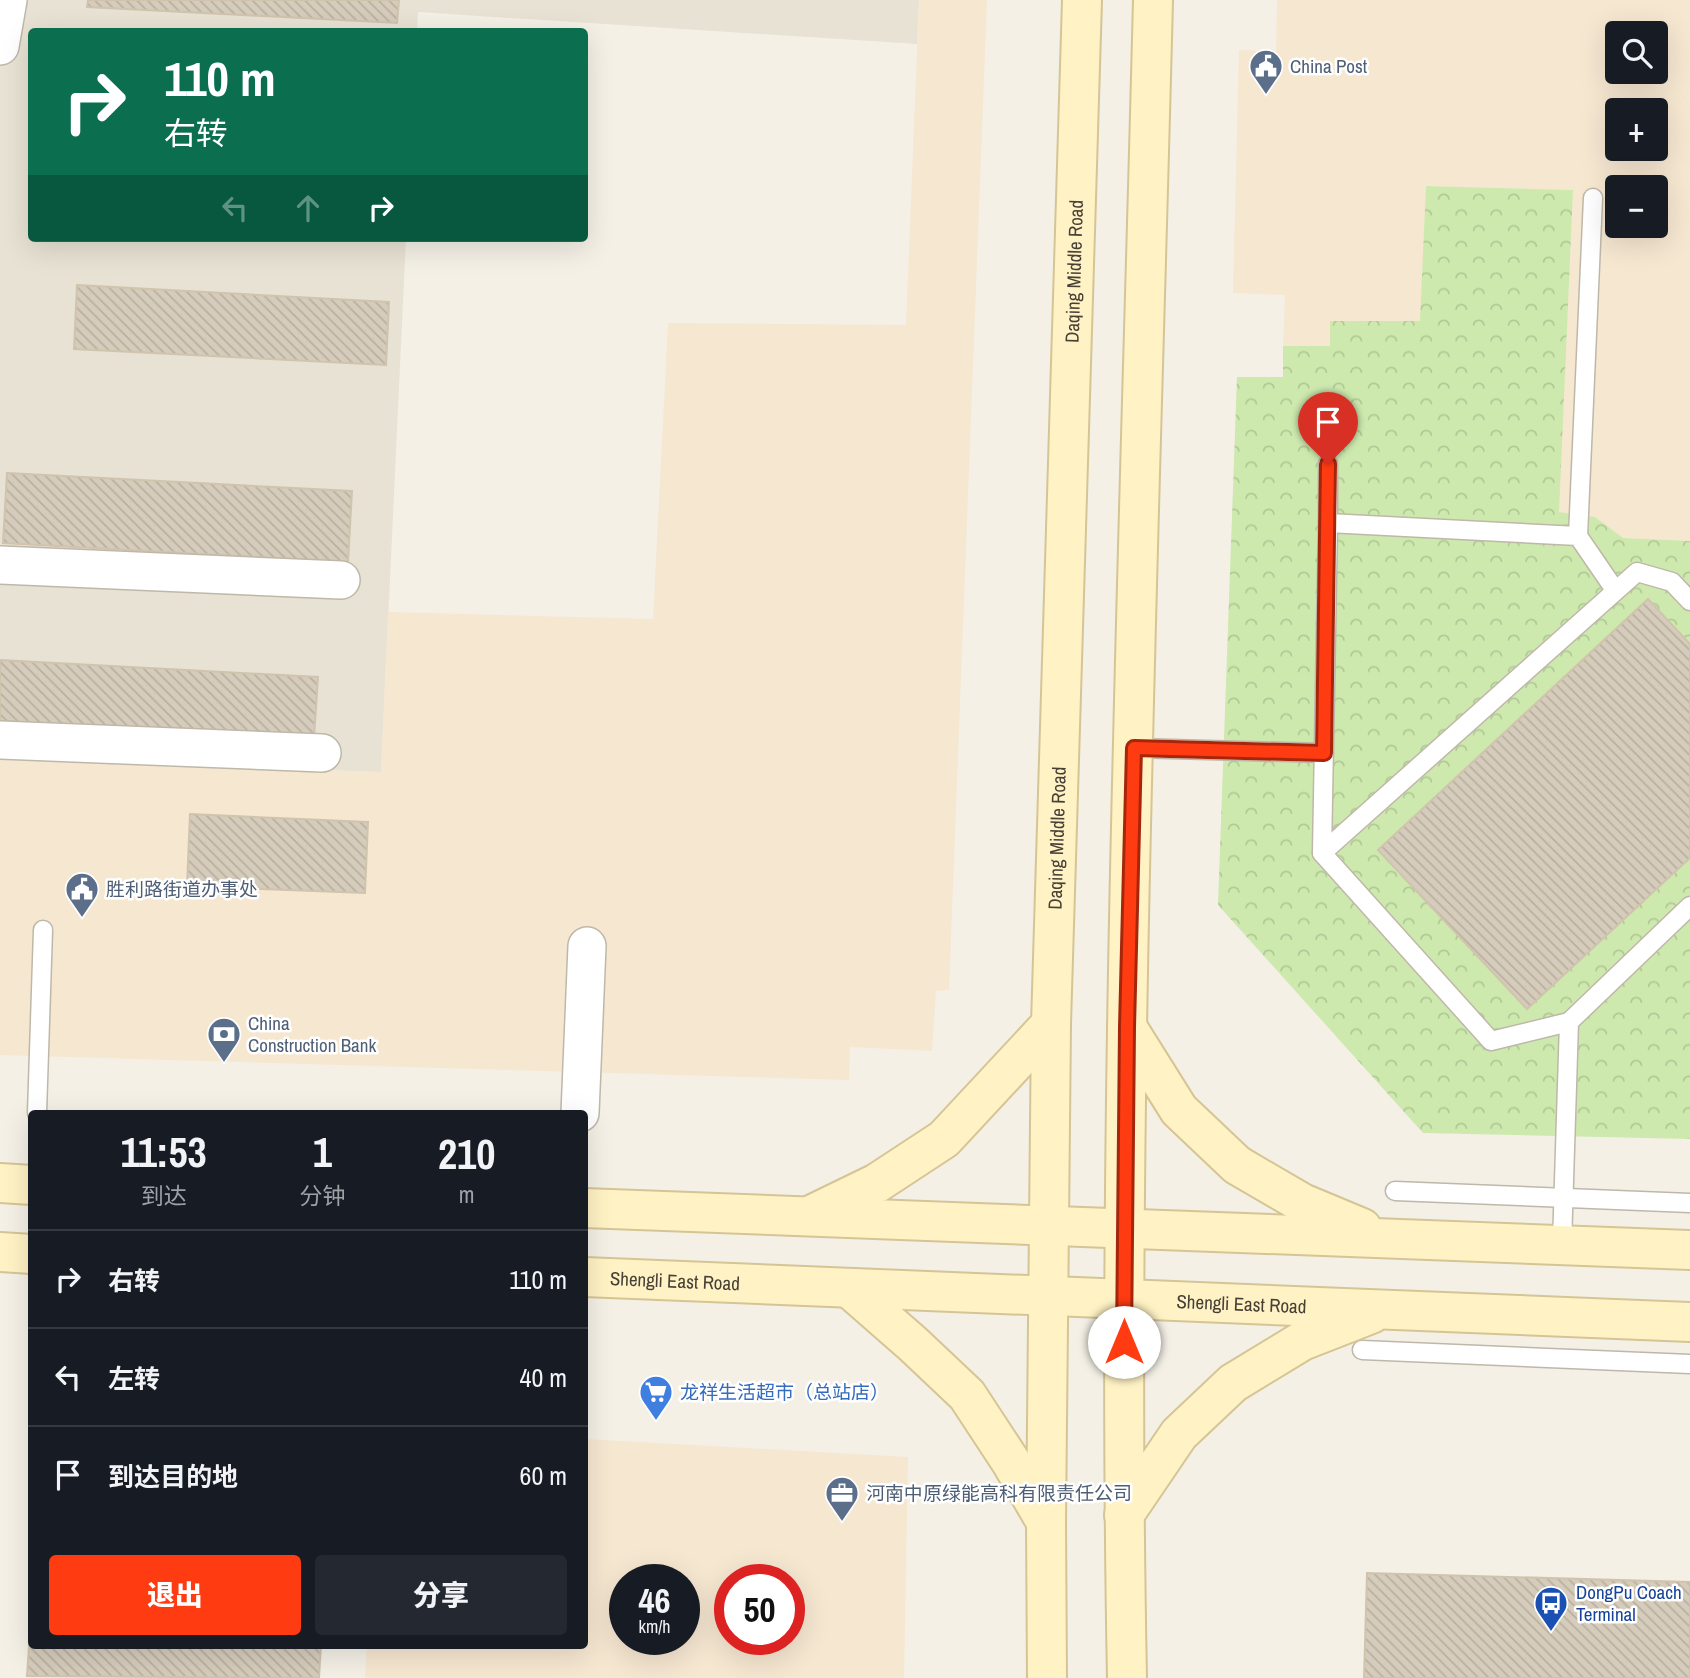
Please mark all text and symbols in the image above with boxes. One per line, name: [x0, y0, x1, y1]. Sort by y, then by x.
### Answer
map controls: [1605, 21, 1668, 238]
button: search: [1605, 21, 1668, 84]
text: 110 m: [164, 45, 276, 111]
public building icon: China Post: [1247, 47, 1285, 96]
place label: China Post: [1290, 53, 1368, 79]
icon: right: [49, 56, 140, 147]
button: +: [1605, 98, 1668, 161]
text: 右转: [164, 112, 228, 155]
button: −: [1605, 175, 1668, 238]
icon: left: [216, 189, 254, 227]
icon: ahead: [289, 189, 327, 227]
icon: right: [362, 189, 400, 227]
street label: Daqing Middle Road: [1059, 199, 1089, 343]
pin: [1298, 392, 1358, 464]
icon: arrive: [1309, 403, 1347, 441]
street label: Daqing Middle Road: [1041, 766, 1072, 910]
public building icon: 胜利路街道办事处: [63, 870, 101, 919]
place label: 胜利路街道办事处: [106, 876, 258, 902]
place label: China Construction Bank: [248, 1010, 376, 1058]
bank icon: China Construction Bank: [205, 1015, 243, 1064]
text: 11:53: [121, 1124, 207, 1180]
text: 1: [313, 1124, 332, 1180]
text: 210: [438, 1126, 495, 1182]
text: m: [459, 1179, 475, 1210]
text: 到达: [141, 1180, 187, 1211]
text: 分钟: [299, 1180, 345, 1211]
icon: right: [49, 1260, 87, 1298]
text: 110 m: [509, 1262, 567, 1297]
text: 右转: [108, 1263, 160, 1298]
street label: Shengli East Road: [609, 1265, 740, 1296]
street label: Shengli East Road: [1176, 1288, 1307, 1319]
position arrow: [1087, 1305, 1161, 1379]
icon: left: [49, 1358, 87, 1396]
text: 40 m: [520, 1360, 567, 1395]
text: 左转: [108, 1361, 160, 1396]
supermarket icon: 龙祥生活超市（总站店）: [637, 1373, 675, 1422]
place label: 龙祥生活超市（总站店）: [680, 1379, 889, 1405]
icon: arrive: [49, 1456, 87, 1494]
text: 60 m: [520, 1458, 567, 1493]
text: 到达目的地: [108, 1459, 238, 1494]
office icon: 河南中原绿能高科有限责任公司: [823, 1474, 861, 1523]
place label: 河南中原绿能高科有限责任公司: [866, 1480, 1132, 1506]
button: 退出: [49, 1555, 301, 1635]
button: 分享: [315, 1555, 567, 1635]
speed limit sign: 50: [714, 1564, 805, 1655]
text: 46: [639, 1577, 670, 1624]
place label: DongPu Coach Terminal: [1576, 1579, 1682, 1627]
bus stop icon: DongPu Coach Terminal: [1532, 1584, 1570, 1633]
text: km/h: [639, 1614, 671, 1639]

